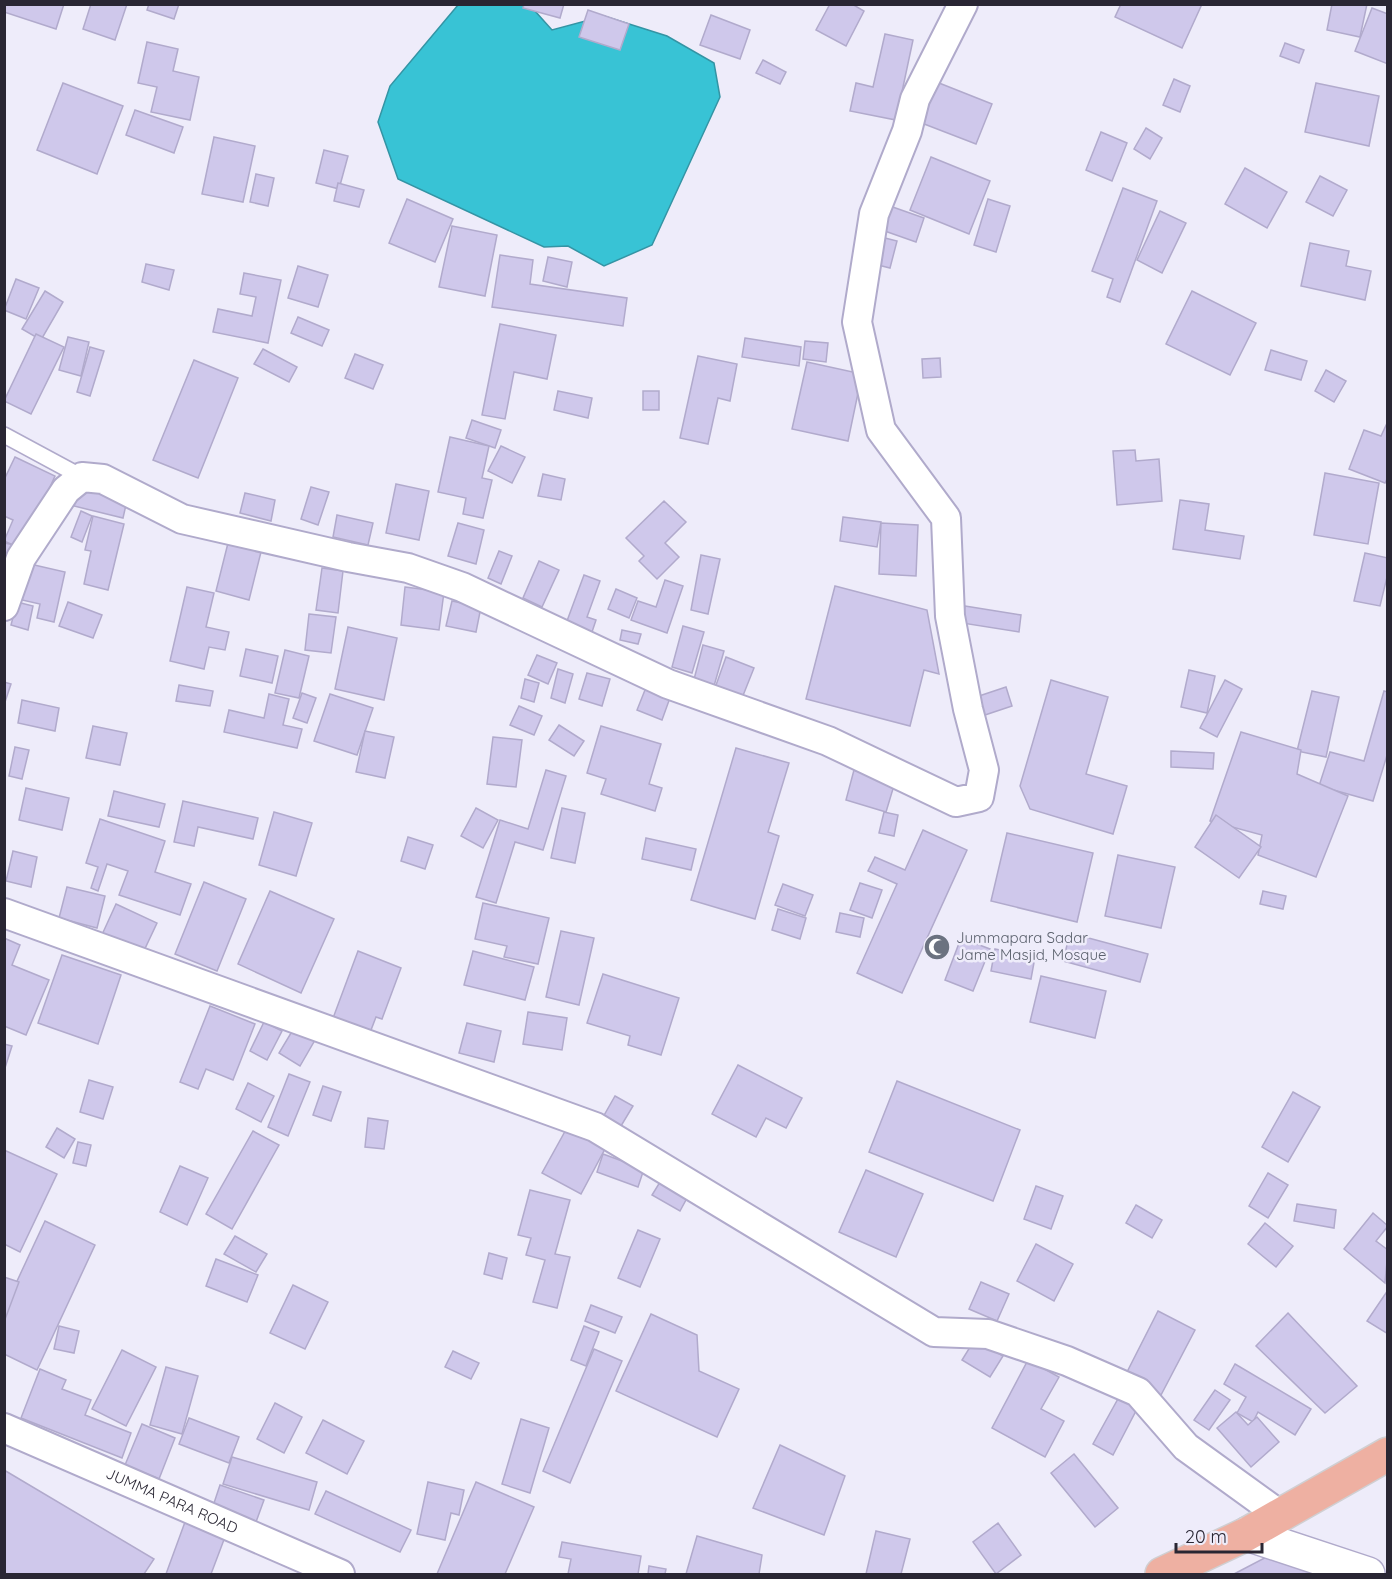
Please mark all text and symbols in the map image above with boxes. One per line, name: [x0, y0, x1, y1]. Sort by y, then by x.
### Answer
place label: Jummapara Sadar Jame Masjid, Mosque: [956, 928, 1106, 964]
mosque icon: Jummapara Sadar Jame Masjid, Mosque: [922, 932, 952, 962]
street label: JUMMA PARA ROAD: [103, 1464, 241, 1538]
scale bar: [1176, 1516, 1262, 1554]
text: 20 m: [1185, 1525, 1227, 1548]

